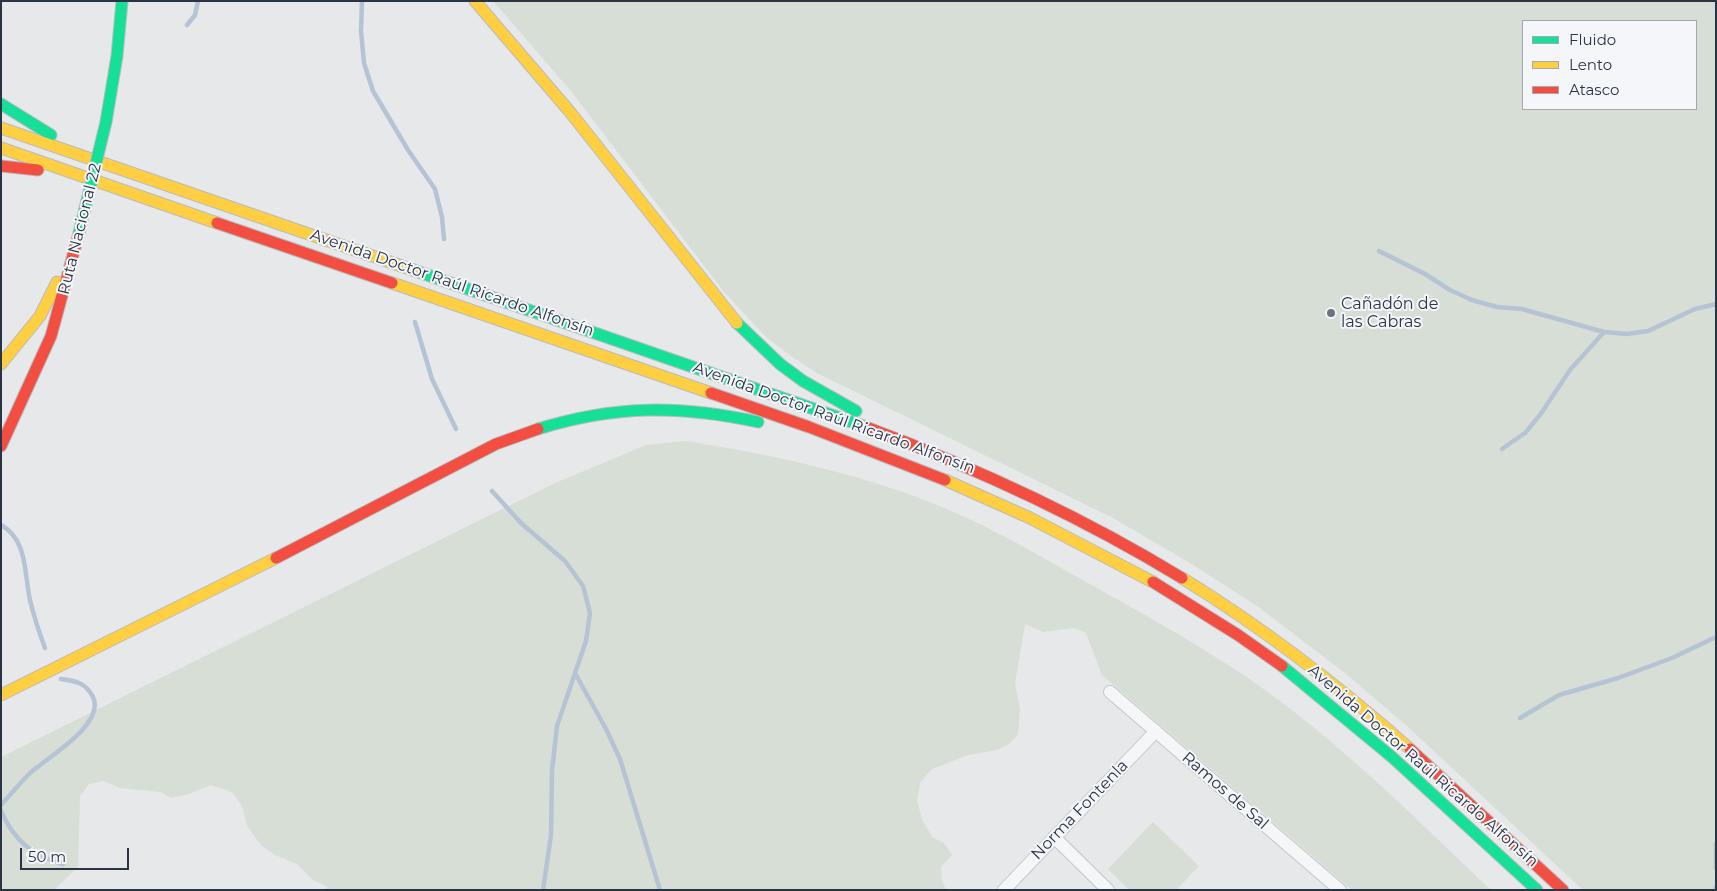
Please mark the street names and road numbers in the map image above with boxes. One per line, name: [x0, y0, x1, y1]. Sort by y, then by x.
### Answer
street label: Ruta Nacional 22: [54, 161, 106, 297]
street label: Avenida Doctor Raúl Ricardo Alfonsín: [308, 225, 596, 341]
street label: Avenida Doctor Raúl Ricardo Alfonsín: [690, 358, 978, 478]
street label: Avenida Doctor Raúl Ricardo Alfonsín: [1304, 661, 1542, 871]
street label: Ramos de Sal: [1178, 748, 1272, 834]
street label: Norma Fontenla: [1028, 756, 1132, 864]

